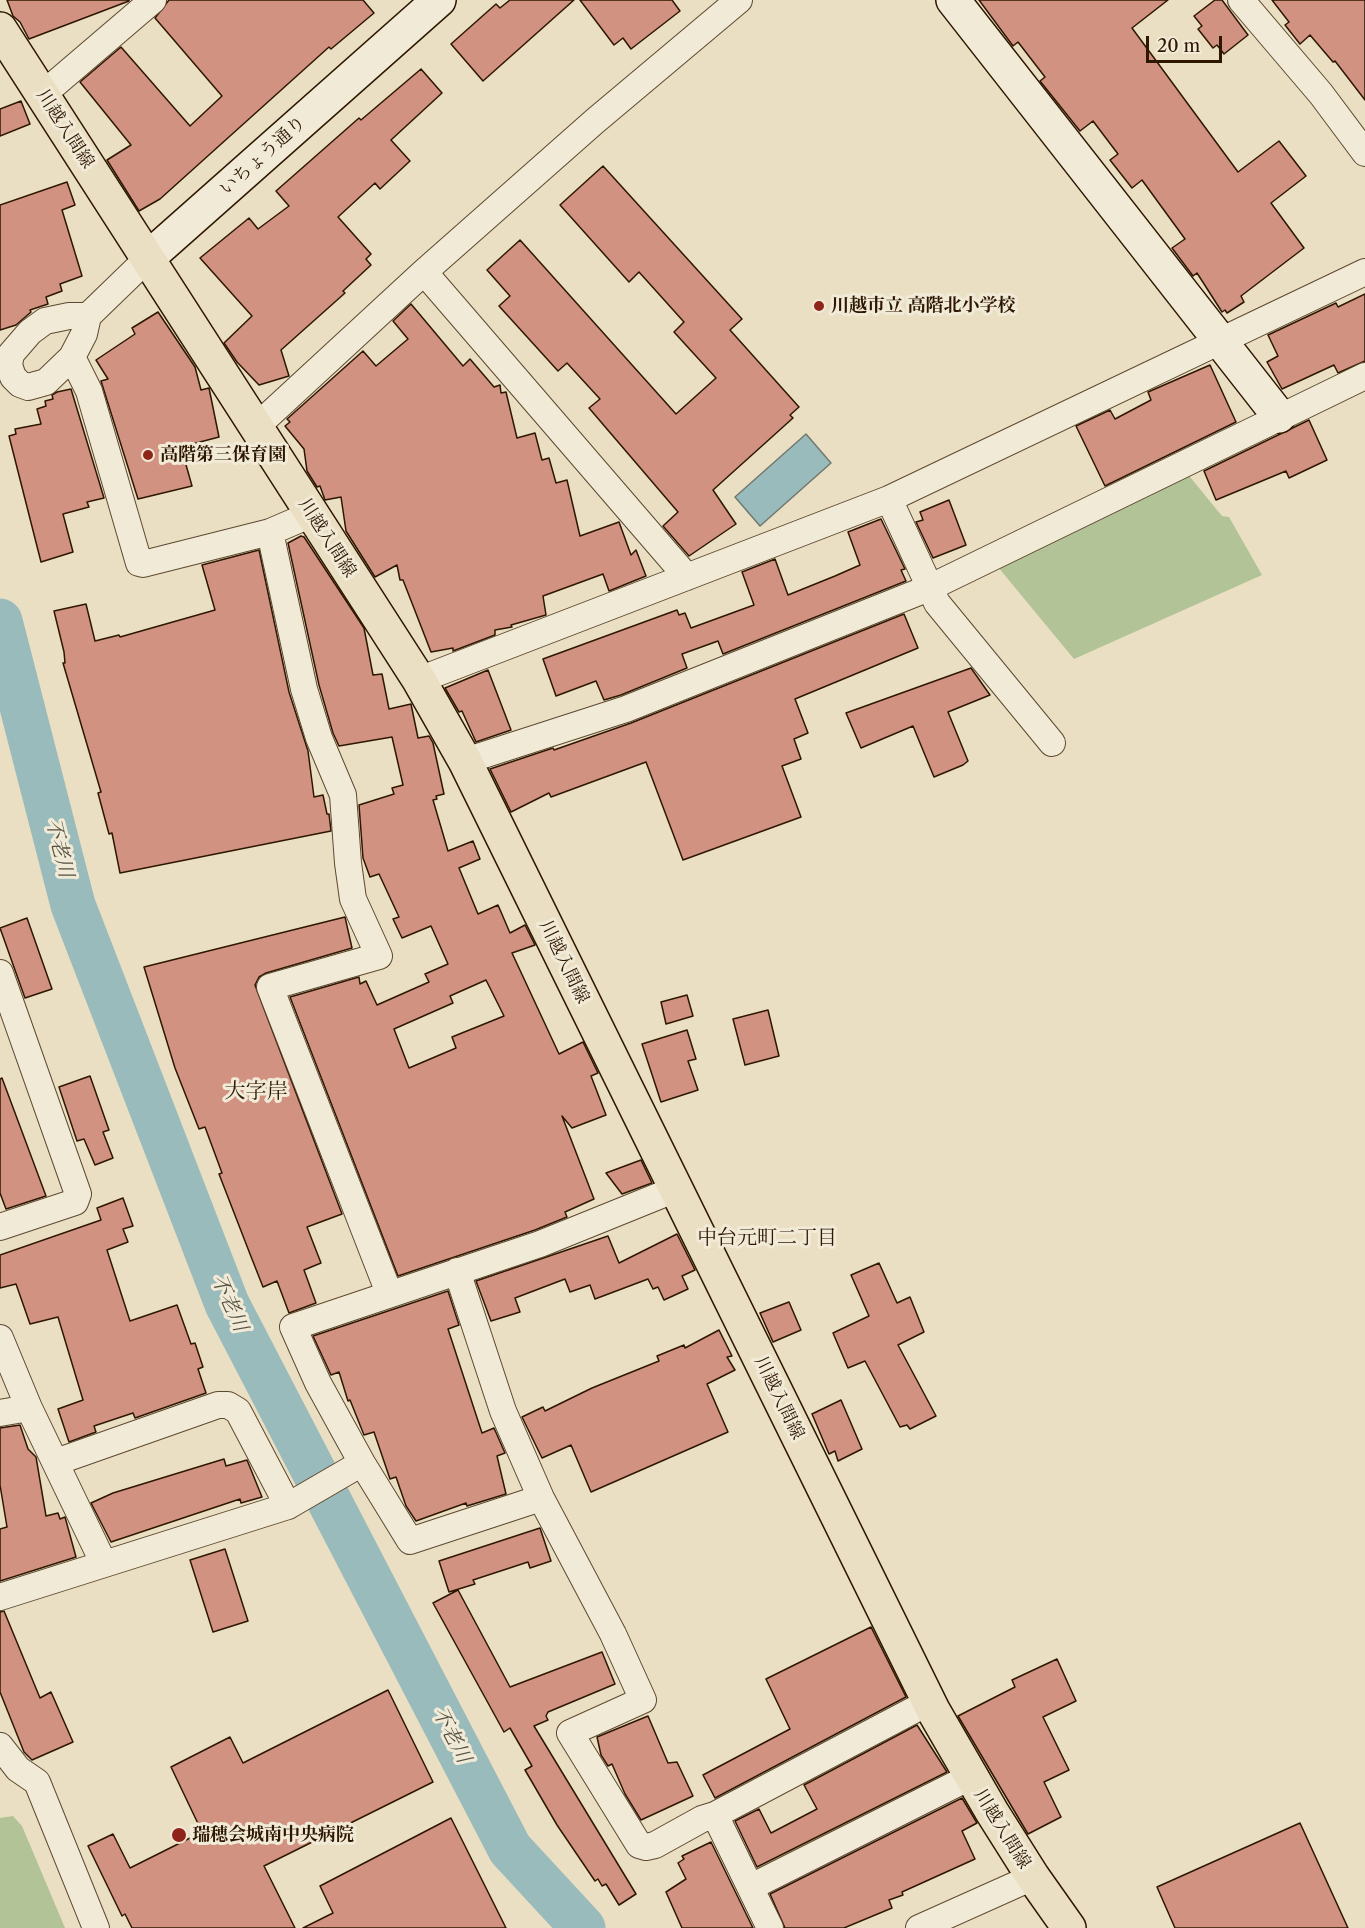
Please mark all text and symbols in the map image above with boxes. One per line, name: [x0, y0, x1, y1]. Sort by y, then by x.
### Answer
scale bar: [1149, 24, 1226, 62]
text: 20 m: [1157, 35, 1200, 57]
street label: 川越入間線: [31, 85, 99, 173]
street label: いちょう通り: [216, 112, 310, 200]
place label: 川越市立 高階北小学校: [831, 295, 1016, 317]
marker: 川越市立 高階北小学校: [812, 299, 826, 313]
place label: 高階第三保育園: [160, 444, 286, 466]
marker: 高階第三保育園: [141, 448, 155, 462]
street label: 川越入間線: [293, 494, 361, 582]
water label: 不老川: [40, 816, 78, 880]
street label: 川越入間線: [535, 917, 593, 1007]
district label: 大字岸: [225, 1079, 287, 1105]
district label: 中台元町二丁目: [697, 1226, 837, 1250]
water label: 不老川: [206, 1271, 252, 1335]
street label: 川越入間線: [750, 1353, 808, 1443]
water label: 不老川: [427, 1703, 475, 1767]
street label: 川越入間線: [969, 1785, 1035, 1873]
place label: 瑞穂会城南中央病院: [192, 1824, 354, 1846]
marker: 瑞穂会城南中央病院: [170, 1826, 188, 1844]

